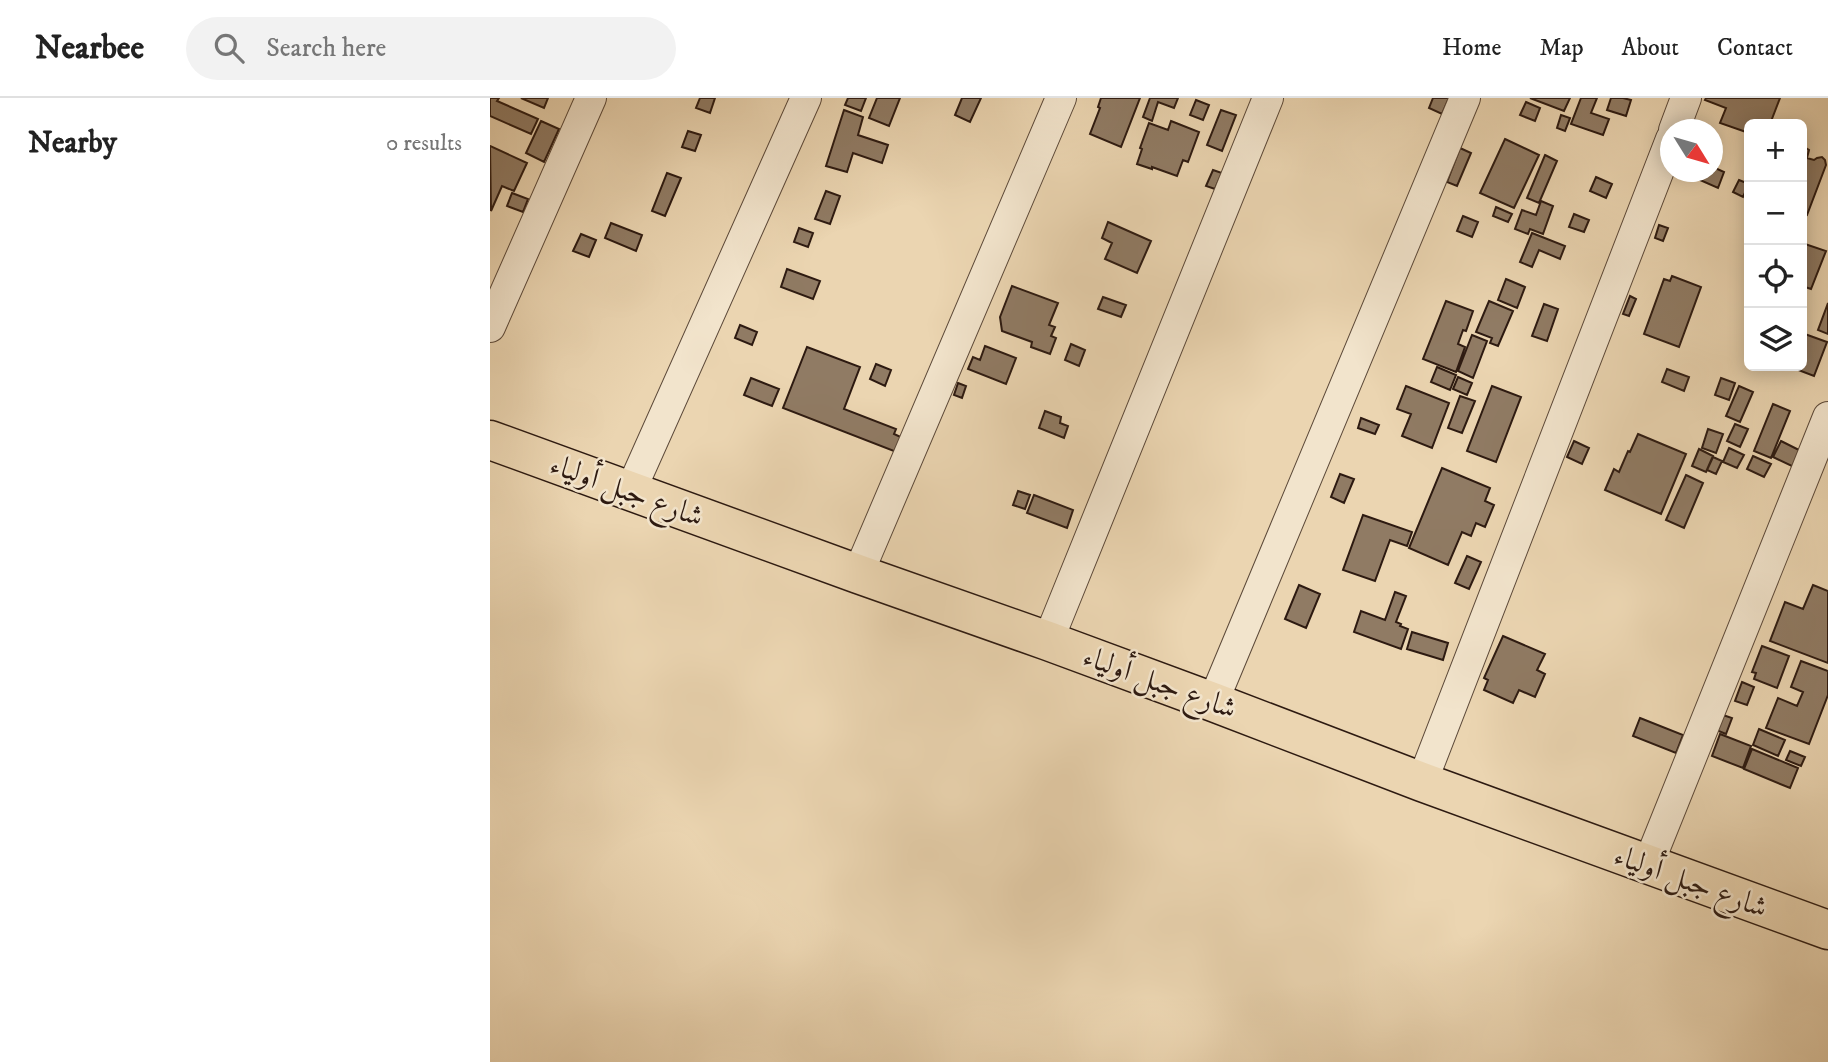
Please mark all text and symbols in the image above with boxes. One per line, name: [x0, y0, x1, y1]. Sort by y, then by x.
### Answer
search box: [186, 17, 676, 80]
text: Nearbee: [35, 28, 144, 69]
icon: search: [210, 29, 248, 67]
text: Search here: [266, 32, 386, 65]
text: Home: [1442, 33, 1501, 63]
text: Map: [1539, 33, 1584, 63]
text: About: [1622, 33, 1679, 63]
text: Contact: [1717, 33, 1793, 63]
north arrow: [1660, 119, 1723, 182]
map controls: [1744, 119, 1807, 371]
button: +: [1744, 119, 1807, 182]
text: Nearby: [28, 125, 117, 162]
text: 0 results: [386, 129, 462, 158]
button: −: [1744, 182, 1807, 245]
button: locate: [1744, 245, 1807, 308]
button: layers: [1744, 308, 1807, 371]
street label: شارع جبل أولياء: [543, 443, 710, 541]
street label: شارع جبل أولياء: [1076, 635, 1243, 733]
street label: شارع جبل أولياء: [1607, 834, 1774, 932]

